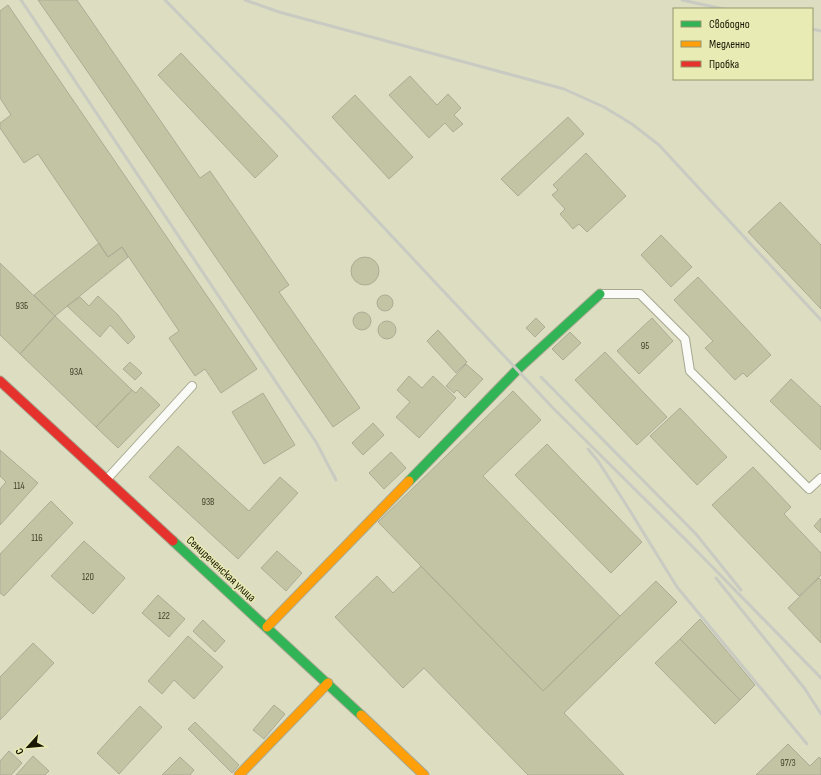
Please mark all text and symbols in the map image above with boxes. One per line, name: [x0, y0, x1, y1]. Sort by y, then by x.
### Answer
legend: [673, 8, 813, 80]
text: Свободно: [709, 17, 750, 32]
text: Медленно: [709, 37, 750, 52]
text: Пробка: [709, 57, 740, 72]
house number: 93Б: [15, 300, 29, 312]
house number: 95: [641, 340, 649, 352]
house number: 93А: [70, 366, 83, 378]
house number: 114: [13, 480, 25, 492]
house number: 93В: [201, 496, 215, 508]
house number: 116: [31, 532, 43, 544]
street label: Семиреченская улица: [183, 533, 259, 605]
house number: 120: [82, 571, 94, 583]
house number: 122: [158, 610, 170, 622]
north arrow: [8, 727, 48, 767]
text: С: [12, 746, 27, 757]
house number: 97/3: [780, 757, 796, 769]

